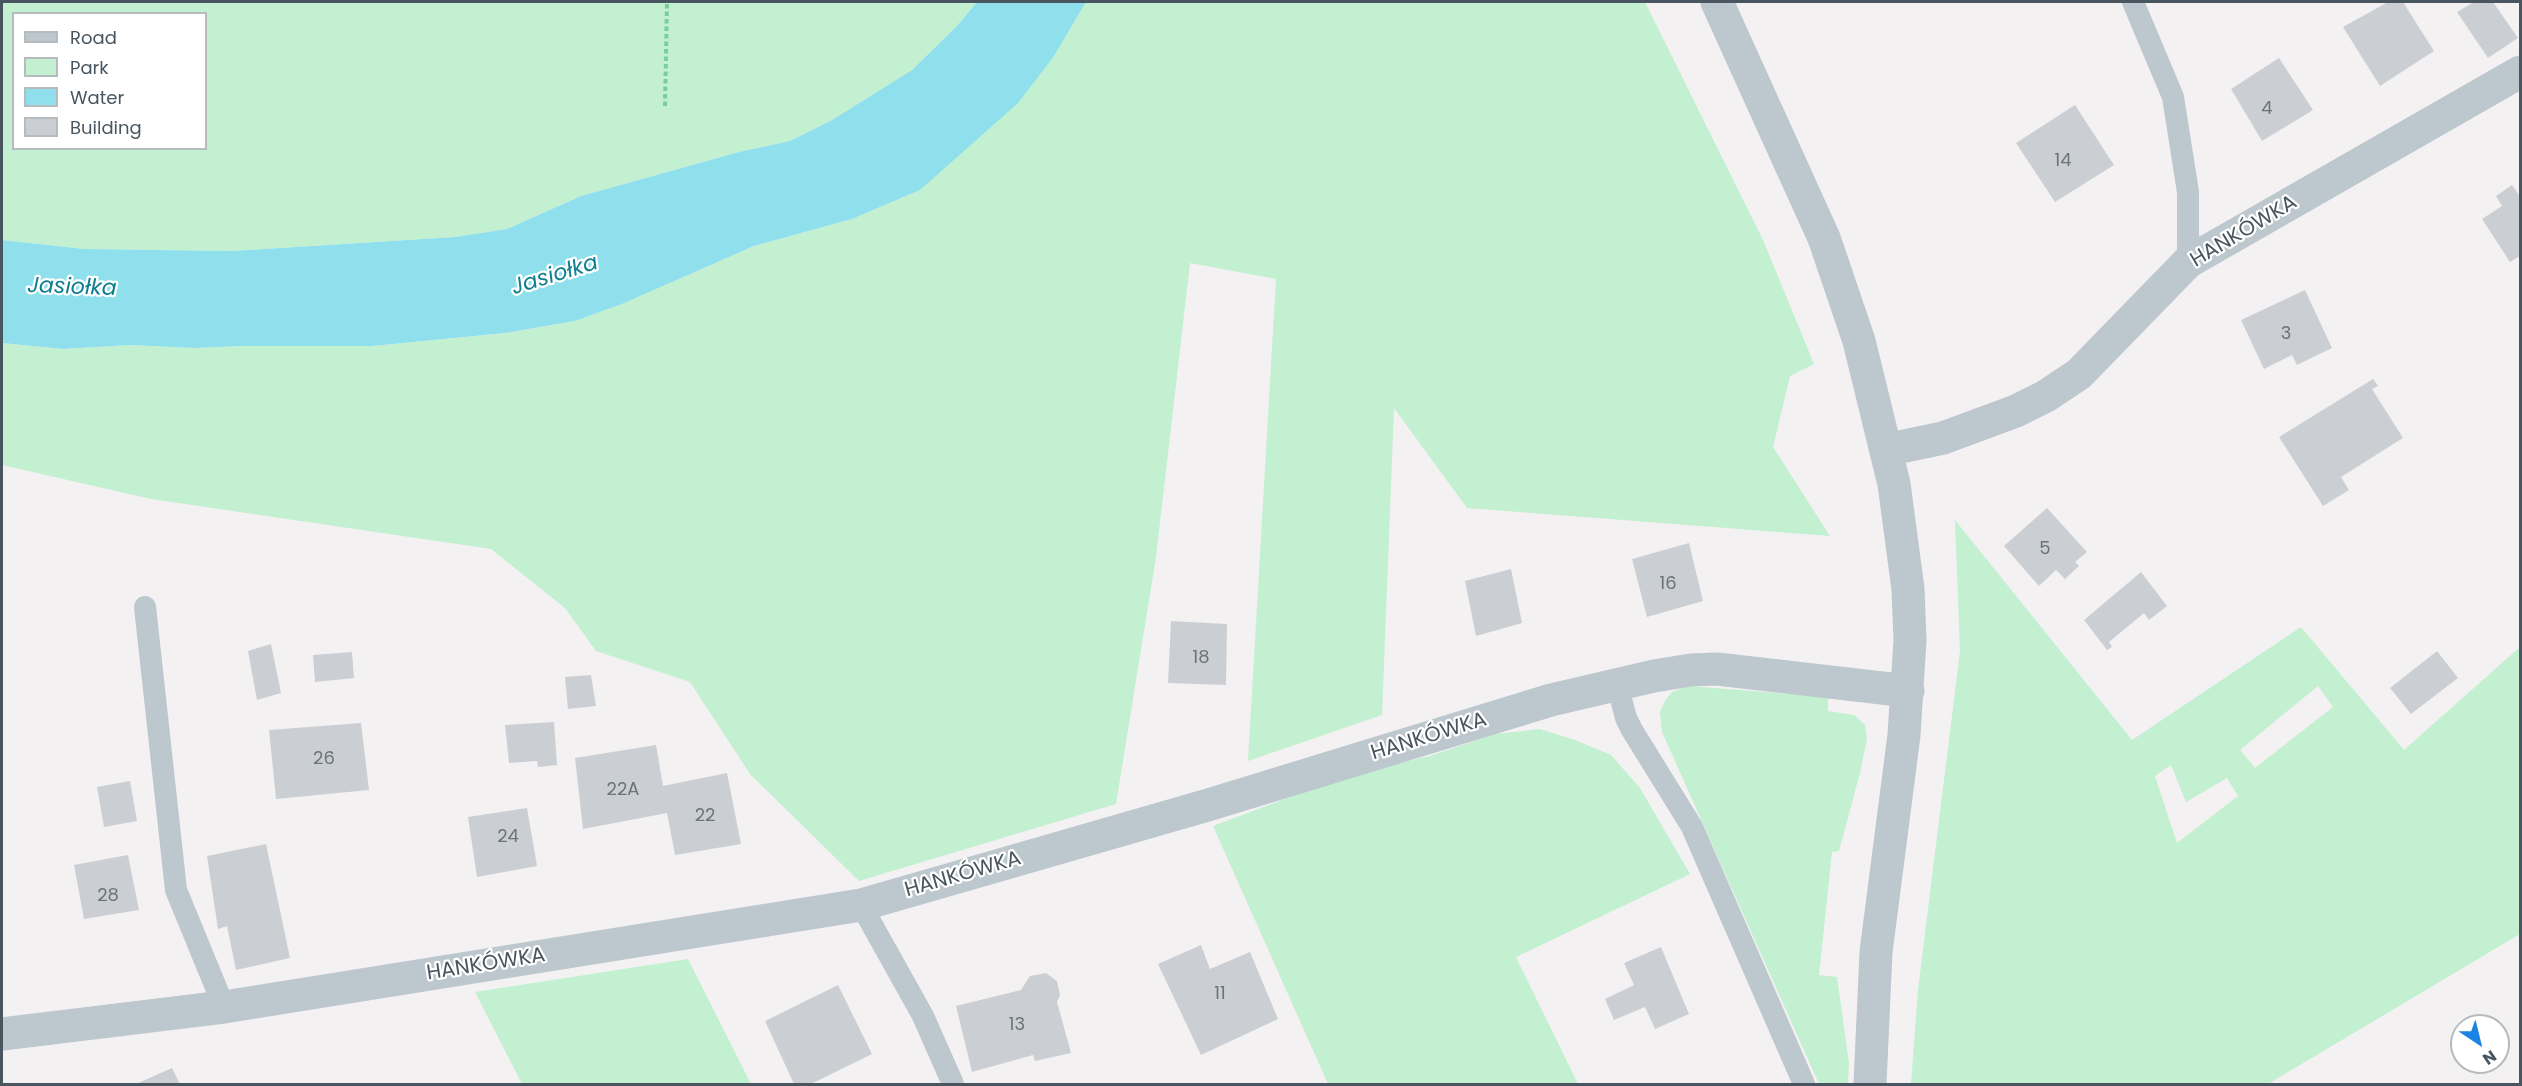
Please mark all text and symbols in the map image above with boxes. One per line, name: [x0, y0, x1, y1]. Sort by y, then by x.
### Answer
legend: [12, 12, 207, 150]
text: Road: [70, 25, 117, 50]
text: Park: [70, 55, 109, 80]
text: Water: [70, 85, 124, 110]
house number: 4: [2261, 98, 2273, 120]
text: Building: [70, 115, 142, 140]
house number: 14: [2054, 150, 2072, 172]
street label: HANKÓWKA: [2186, 190, 2302, 274]
water label: Jasiołka: [508, 250, 602, 302]
water label: Jasiołka: [27, 273, 117, 303]
house number: 3: [2281, 323, 2291, 345]
house number: 5: [2039, 538, 2051, 560]
house number: 16: [1659, 573, 1677, 595]
house number: 18: [1192, 647, 1210, 669]
street label: HANKÓWKA: [1368, 707, 1490, 767]
house number: 26: [313, 748, 335, 770]
house number: 22A: [607, 779, 639, 801]
house number: 22: [695, 805, 715, 827]
house number: 24: [497, 826, 519, 848]
street label: HANKÓWKA: [902, 846, 1024, 904]
house number: 28: [97, 885, 119, 907]
street label: HANKÓWKA: [425, 943, 547, 987]
house number: 11: [1214, 983, 1226, 1005]
house number: 13: [1009, 1014, 1025, 1036]
north arrow: [2450, 1014, 2510, 1074]
text: N: [2478, 1045, 2501, 1070]

